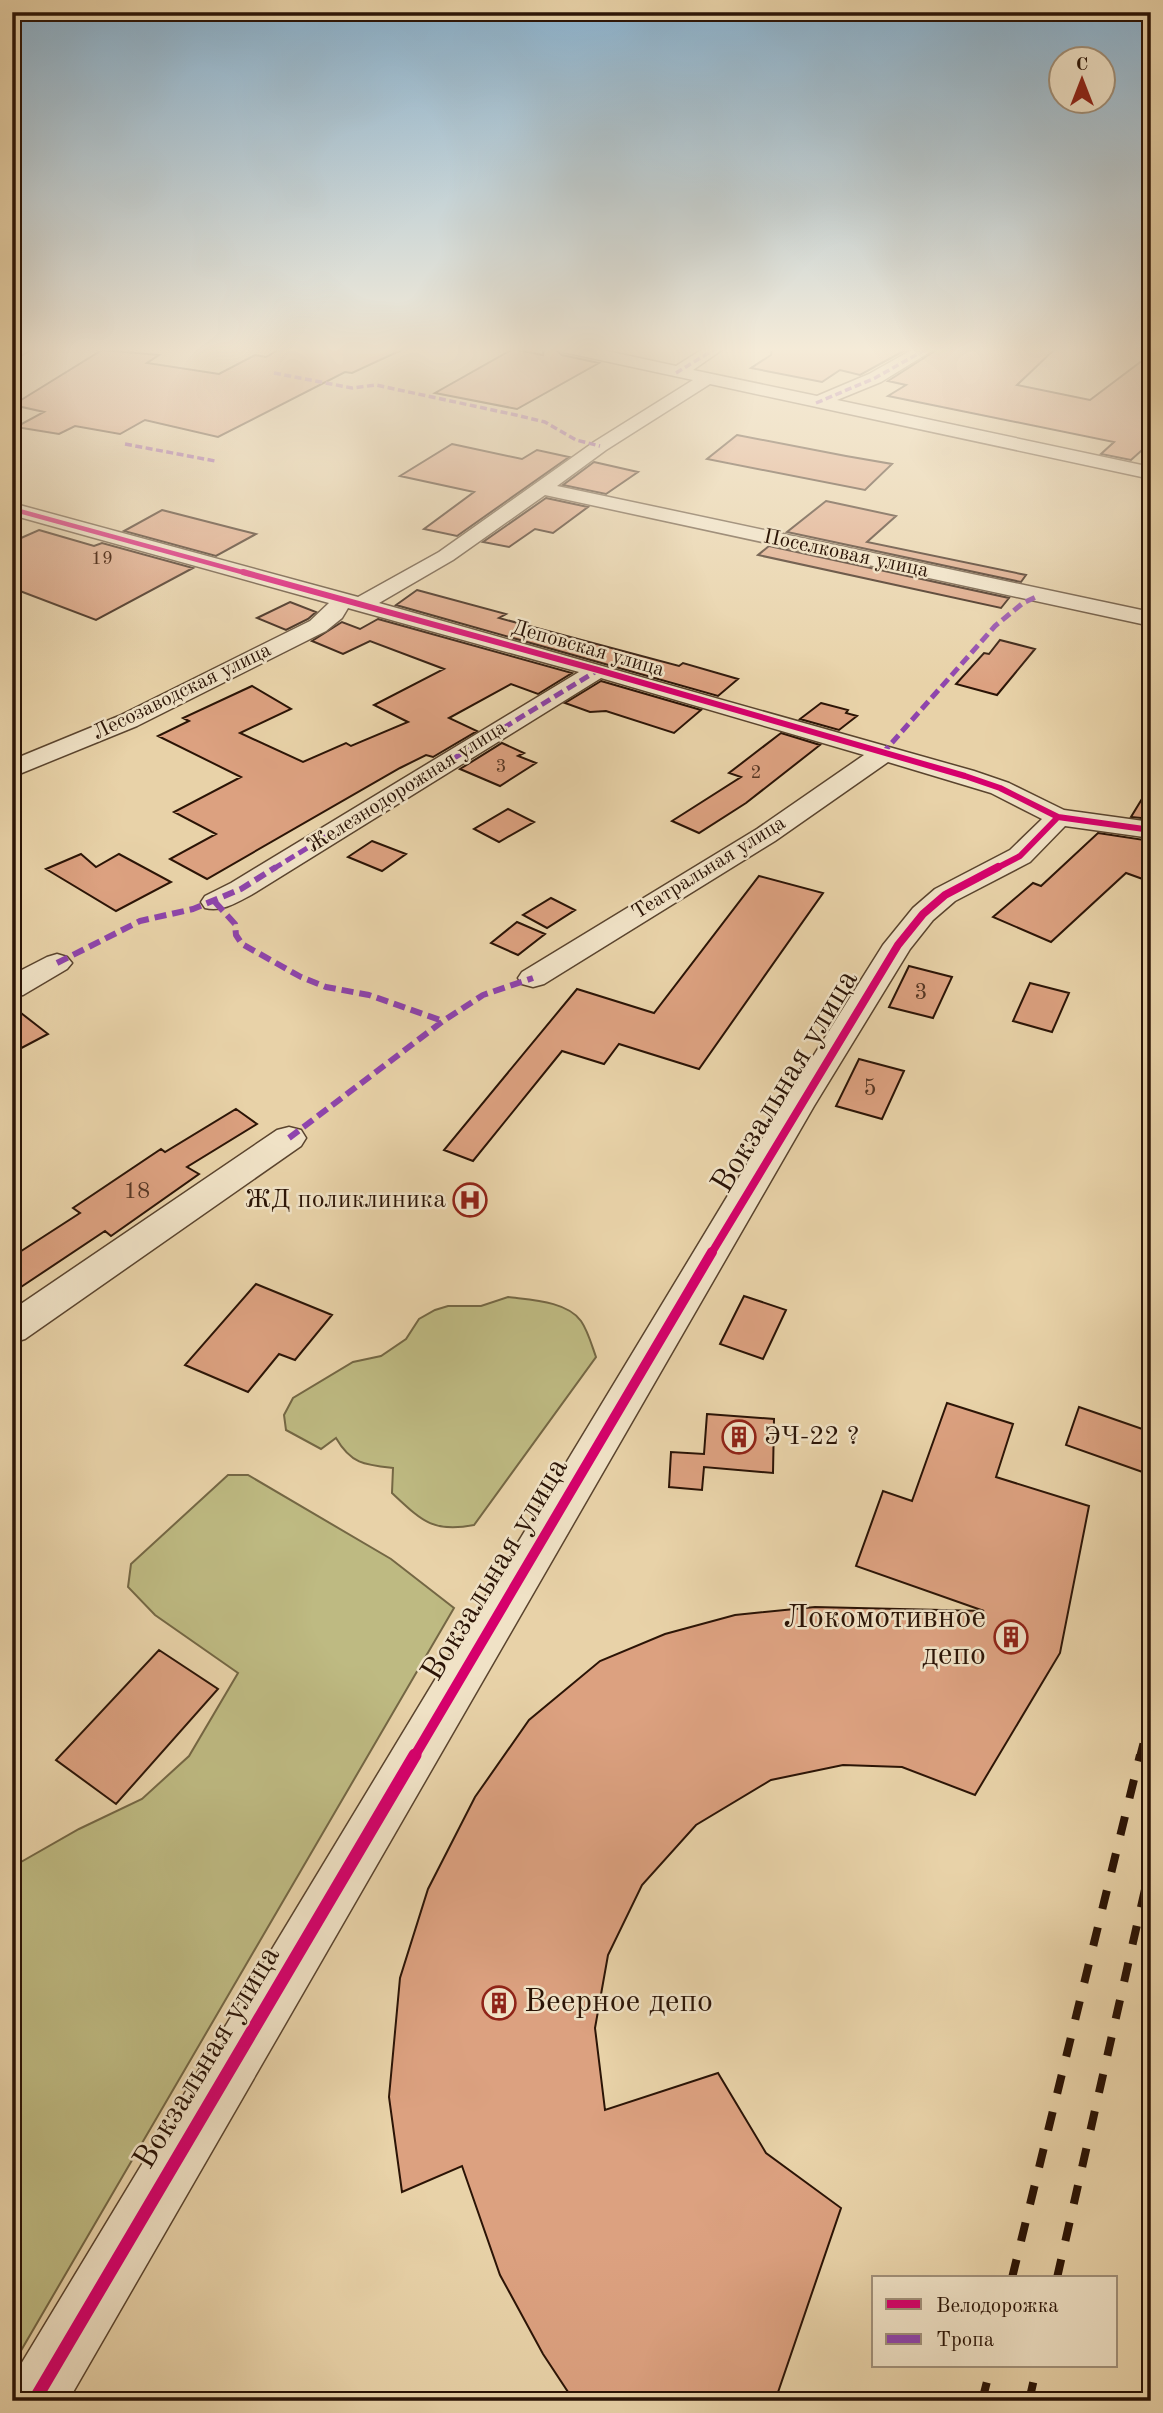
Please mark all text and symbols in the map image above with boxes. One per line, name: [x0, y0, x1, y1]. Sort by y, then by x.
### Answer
north arrow: [1048, 46, 1118, 116]
text: С: [1076, 56, 1088, 75]
street label: Поселковая улица: [762, 526, 930, 582]
house number: 19: [91, 550, 113, 569]
street label: Деповская улица: [509, 617, 667, 681]
street label: Лесозаводская улица: [89, 640, 275, 744]
street label: Железнодорожная улица: [303, 717, 511, 857]
house number: 3: [495, 758, 507, 777]
house number: 2: [750, 764, 762, 783]
street label: Театральная улица: [629, 812, 789, 924]
street label: Вокзальная улица: [707, 965, 865, 1199]
house number: 3: [914, 981, 928, 1004]
house number: 5: [863, 1077, 877, 1100]
house number: 18: [124, 1180, 150, 1203]
hospital icon: ЖД поликлиника: [451, 1181, 489, 1219]
place label: ЖД поликлиника: [245, 1187, 446, 1213]
building icon: ЭЧ-22 ?: [720, 1418, 758, 1456]
place label: ЭЧ-22 ?: [764, 1424, 859, 1450]
street label: Вокзальная улица: [417, 1453, 575, 1687]
place label: Локомотивное депо: [783, 1603, 986, 1672]
building icon: Локомотивное депо: [992, 1618, 1030, 1656]
street label: Вокзальная улица: [129, 1941, 287, 2175]
building icon: Веерное депо: [480, 1984, 518, 2022]
place label: Веерное депо: [524, 1987, 713, 2019]
legend: [872, 2276, 1118, 2368]
text: Велодорожка: [936, 2296, 1059, 2317]
text: Тропа: [936, 2330, 994, 2351]

